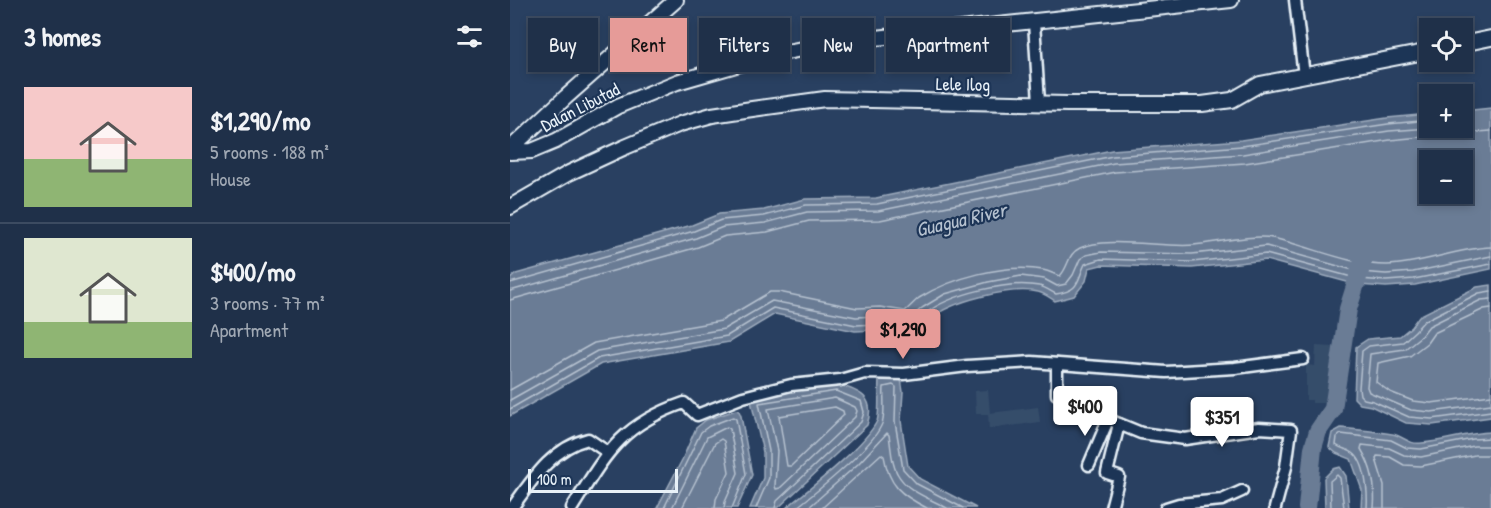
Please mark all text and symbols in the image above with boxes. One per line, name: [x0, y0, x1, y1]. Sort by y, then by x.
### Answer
chip: Buy: [528, 18, 598, 72]
chip: Rent: [610, 18, 687, 72]
chip: Filters: [699, 18, 790, 72]
chip: New: [802, 18, 874, 72]
chip: Apartment: [886, 18, 1010, 72]
map controls: [1419, 18, 1473, 204]
button: locate: [1419, 18, 1473, 72]
text: 3 homes: [24, 19, 101, 54]
icon: filters: [453, 20, 486, 53]
street label: Lele Ilog: [936, 71, 990, 97]
street label: Dalan Libutad: [536, 76, 624, 138]
button: +: [1419, 84, 1473, 138]
text: $1,290/mo: [210, 103, 310, 138]
icon: home: [72, 111, 144, 183]
text: 5 rooms · 188 m²: [210, 138, 329, 165]
button: −: [1419, 150, 1473, 204]
text: House: [210, 165, 251, 192]
water label: Guagua River: [913, 195, 1011, 243]
text: $400/mo: [210, 254, 295, 289]
icon: home: [72, 262, 144, 334]
text: 3 rooms · 77 m²: [210, 289, 324, 316]
pin: $1,290: [854, 309, 952, 360]
text: $1,290: [879, 315, 927, 342]
text: Apartment: [210, 316, 288, 343]
pin: $400: [1049, 386, 1121, 437]
text: $400: [1067, 392, 1103, 419]
pin: $351: [1186, 397, 1258, 448]
text: $351: [1205, 403, 1239, 430]
scale bar: [528, 466, 678, 494]
text: 100 m: [537, 468, 572, 490]

